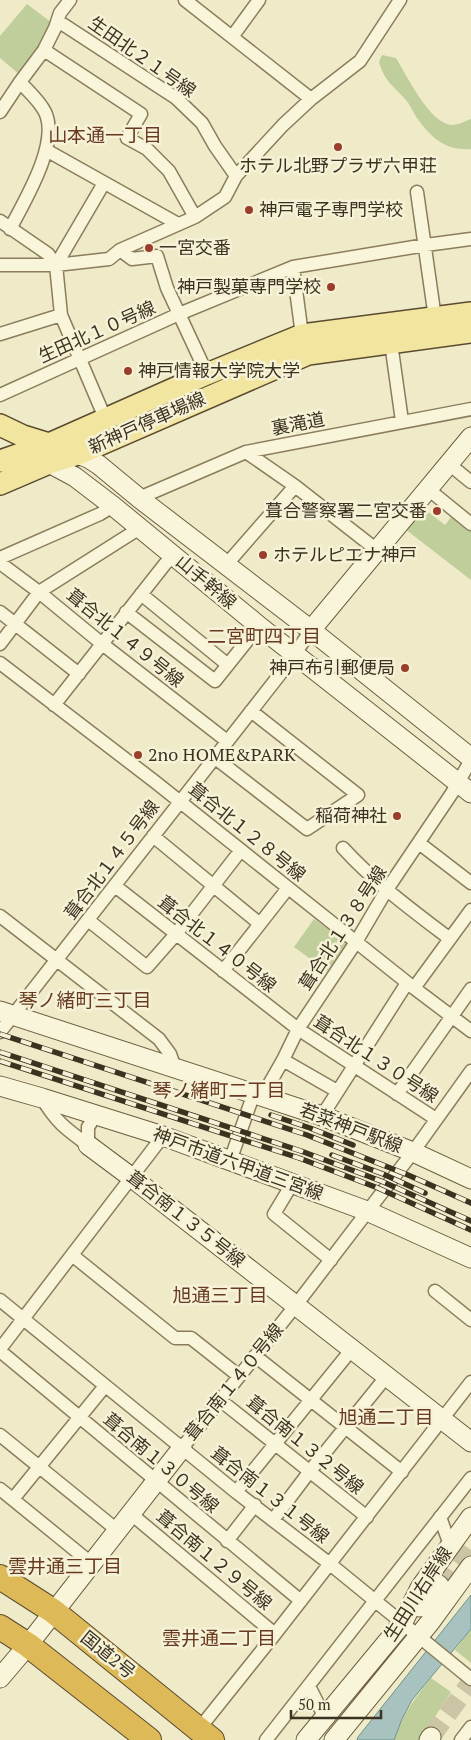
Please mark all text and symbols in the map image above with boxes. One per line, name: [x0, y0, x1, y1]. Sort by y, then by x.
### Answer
street label: 生田北２１号線: [84, 10, 201, 102]
district label: 山本通一丁目: [48, 122, 162, 147]
marker: ホテル北野プラザ六甲荘: [332, 141, 344, 153]
place label: ホテル北野プラザ六甲荘: [239, 153, 437, 177]
place label: 神戸電子専門学校: [259, 197, 403, 221]
marker: 神戸電子専門学校: [243, 204, 255, 216]
place label: 一宮交番: [159, 235, 231, 259]
marker: 一宮交番: [143, 242, 155, 254]
place label: 神戸製菓専門学校: [177, 274, 321, 298]
marker: 神戸製菓専門学校: [325, 281, 337, 293]
street label: 生田北１０号線: [34, 294, 159, 368]
place label: 神戸情報大学院大学: [138, 358, 300, 382]
marker: 神戸情報大学院大学: [122, 365, 134, 377]
street label: 新神戸停車場線: [84, 385, 209, 459]
street label: 裏滝道: [269, 406, 327, 440]
place label: 葺合警察署二宮交番: [265, 498, 427, 522]
marker: 葺合警察署二宮交番: [431, 505, 443, 517]
place label: ホテルピエナ神戸: [273, 542, 417, 566]
street label: 山手幹線: [171, 549, 242, 614]
marker: ホテルピエナ神戸: [257, 549, 269, 561]
street label: 葺合北１４９号線: [62, 583, 189, 692]
district label: 二宮町四丁目: [207, 623, 321, 648]
place label: 神戸布引郵便局: [269, 655, 395, 679]
marker: 神戸布引郵便局: [399, 662, 411, 674]
place label: 2no HOME&PARK: [148, 742, 296, 766]
marker: 2no HOME&PARK: [132, 749, 144, 761]
street label: 葺合北１２８号線: [184, 777, 311, 886]
street label: 葺合北１４５号線: [58, 795, 164, 924]
place label: 稲荷神社: [315, 803, 387, 827]
marker: 稲荷神社: [391, 810, 403, 822]
street label: 葺合北１３８号線: [293, 861, 391, 994]
street label: 葺合北１４０号線: [153, 889, 282, 997]
district label: 琴ノ緒町三丁目: [18, 987, 152, 1012]
street label: 葺合北１３０号線: [310, 1009, 443, 1107]
district label: 琴ノ緒町二丁目: [152, 1077, 286, 1102]
street label: 若菜神戸駅線: [297, 1097, 406, 1158]
street label: 神戸市道六甲道三宮線: [150, 1121, 327, 1205]
street label: 葺合南１３５号線: [122, 1164, 251, 1272]
district label: 旭通三丁目: [172, 1282, 268, 1307]
street label: 葺合南１４０号線: [179, 1318, 288, 1445]
street label: 葺合南１３２号線: [242, 1390, 369, 1499]
district label: 旭通二丁目: [338, 1404, 434, 1429]
street label: 葺合南１３０号線: [99, 1407, 225, 1518]
street label: 葺合南１３１号線: [206, 1440, 335, 1548]
street label: 葺合南１２９号線: [152, 1504, 278, 1615]
street label: 生田川右岸線: [378, 1542, 457, 1645]
district label: 雲井通三丁目: [8, 1553, 122, 1578]
street label: 国道2号: [76, 1625, 141, 1684]
district label: 雲井通二丁目: [162, 1625, 276, 1650]
scale bar: [291, 1688, 381, 1720]
text: 50 m: [298, 1694, 331, 1714]

